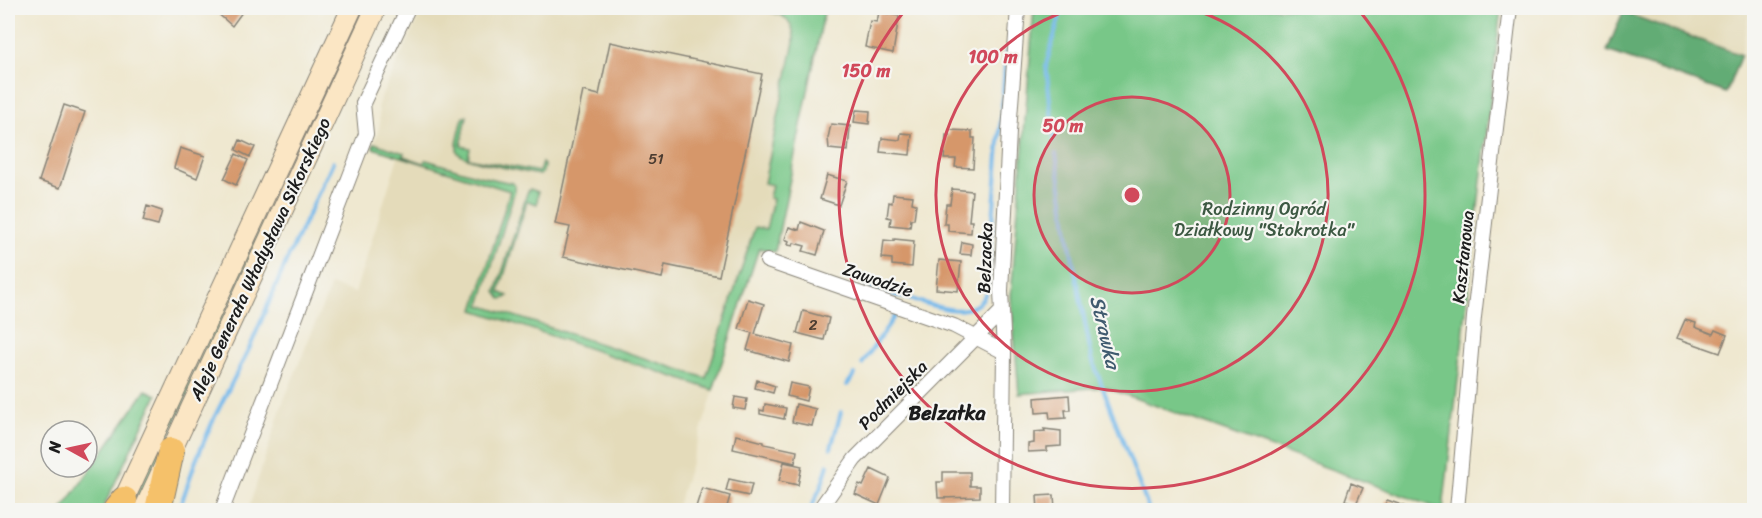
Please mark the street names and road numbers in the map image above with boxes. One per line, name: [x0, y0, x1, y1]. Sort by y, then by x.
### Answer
street label: Aleje Generała Władysława Sikorskiego: [180, 112, 340, 407]
street label: Kasztanowa: [1442, 209, 1484, 305]
street label: Belzacka: [968, 222, 1002, 294]
street label: Zawodzie: [838, 253, 918, 307]
street label: Podmiejska: [850, 352, 936, 438]

